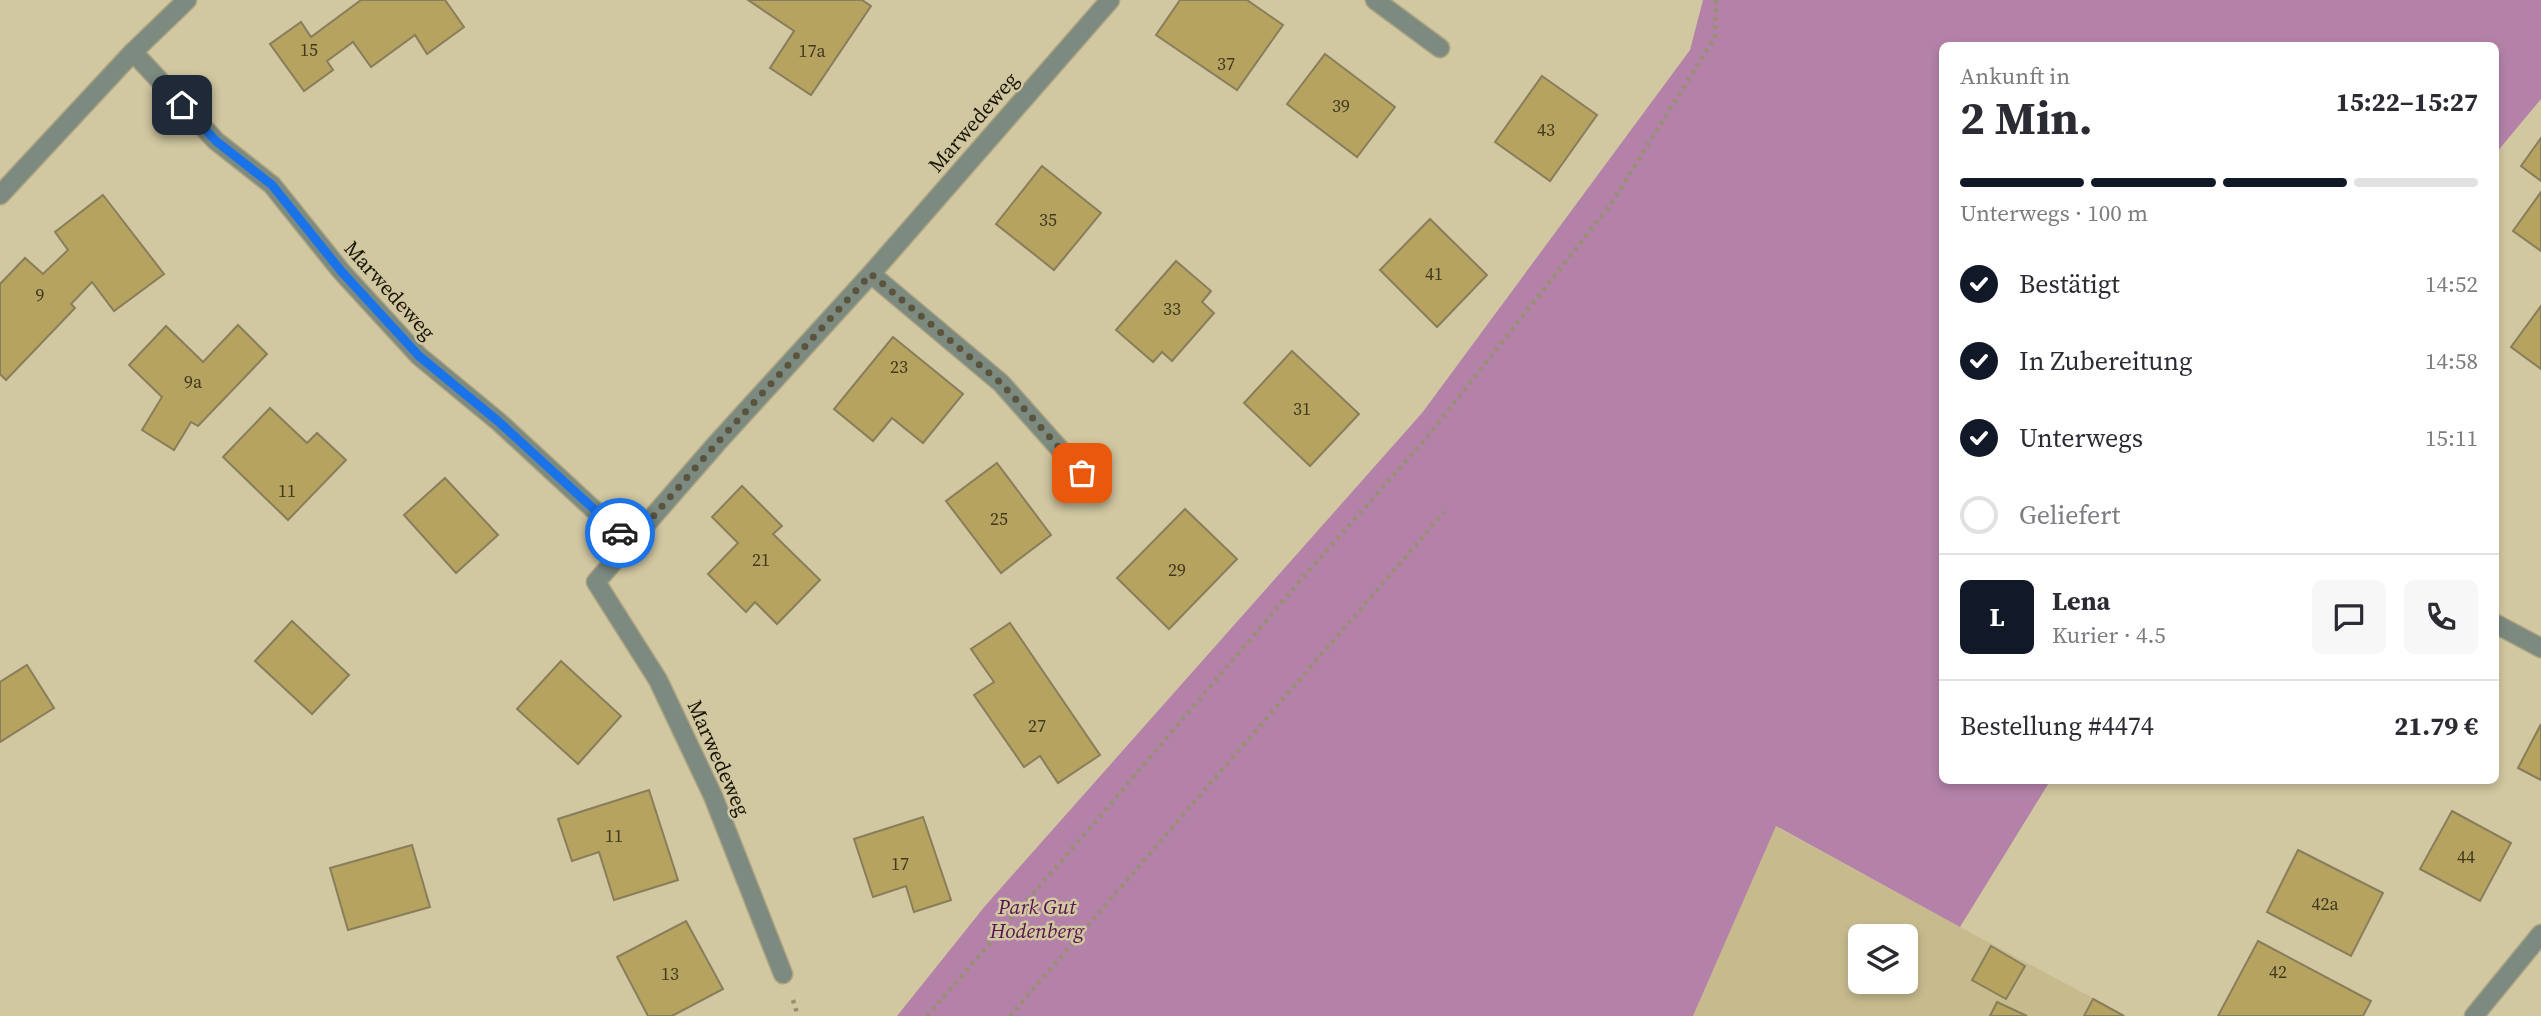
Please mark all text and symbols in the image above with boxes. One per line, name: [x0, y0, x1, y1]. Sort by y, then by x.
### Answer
house number: 15: [300, 37, 318, 62]
house number: 17a: [798, 38, 826, 63]
house number: 37: [1217, 51, 1235, 76]
text: Ankunft in: [1960, 60, 2070, 92]
street label: Marwedeweg: [921, 66, 1025, 178]
pin: [152, 75, 212, 135]
text: 15:22–15:27: [2336, 84, 2478, 120]
icon: home: [163, 86, 201, 124]
text: 2 Min.: [1960, 86, 2093, 149]
house number: 39: [1332, 93, 1350, 118]
house number: 43: [1537, 117, 1555, 142]
text: Unterwegs · 100 m: [1960, 197, 2148, 229]
house number: 35: [1039, 207, 1057, 232]
street label: Marwedeweg: [338, 234, 442, 346]
house number: 41: [1425, 261, 1443, 286]
icon: check: [1960, 265, 1998, 303]
text: Bestätigt: [2019, 266, 2120, 302]
text: 14:52: [2425, 268, 2478, 300]
house number: 9: [36, 282, 45, 307]
house number: 33: [1163, 296, 1181, 321]
icon: check: [1960, 342, 1998, 380]
text: In Zubereitung: [2019, 343, 2193, 379]
text: 14:58: [2425, 345, 2478, 377]
house number: 23: [890, 354, 908, 379]
house number: 9a: [184, 369, 203, 394]
house number: 31: [1293, 396, 1311, 421]
icon: check: [1960, 419, 1998, 457]
text: Unterwegs: [2019, 420, 2143, 456]
text: 15:11: [2425, 422, 2478, 454]
pin: [1052, 443, 1112, 503]
icon: bag: [1063, 454, 1101, 492]
house number: 11: [278, 478, 296, 503]
text: Geliefert: [2019, 497, 2120, 533]
courier: [585, 498, 655, 568]
house number: 25: [990, 506, 1008, 531]
icon: car: [601, 514, 639, 552]
house number: 21: [752, 547, 770, 572]
house number: 29: [1168, 557, 1186, 582]
button: chat: [2312, 580, 2386, 654]
button: phone: [2404, 580, 2478, 654]
text: Lena: [2052, 583, 2110, 619]
text: L: [1989, 599, 2005, 635]
text: Kurier · 4.5: [2052, 619, 2166, 651]
street label: Marwedeweg: [681, 695, 758, 821]
text: Bestellung #4474: [1960, 708, 2154, 744]
text: 21.79 €: [2394, 708, 2478, 744]
house number: 27: [1028, 713, 1046, 738]
house number: 11: [605, 823, 623, 848]
house number: 44: [2457, 844, 2475, 869]
house number: 17: [891, 851, 909, 876]
house number: 42a: [2311, 891, 2339, 916]
park label: Park Gut Hodenberg: [989, 892, 1085, 945]
map controls: [1848, 924, 1918, 994]
button: layers: [1848, 924, 1918, 994]
house number: 42: [2269, 959, 2287, 984]
house number: 13: [661, 961, 679, 986]

